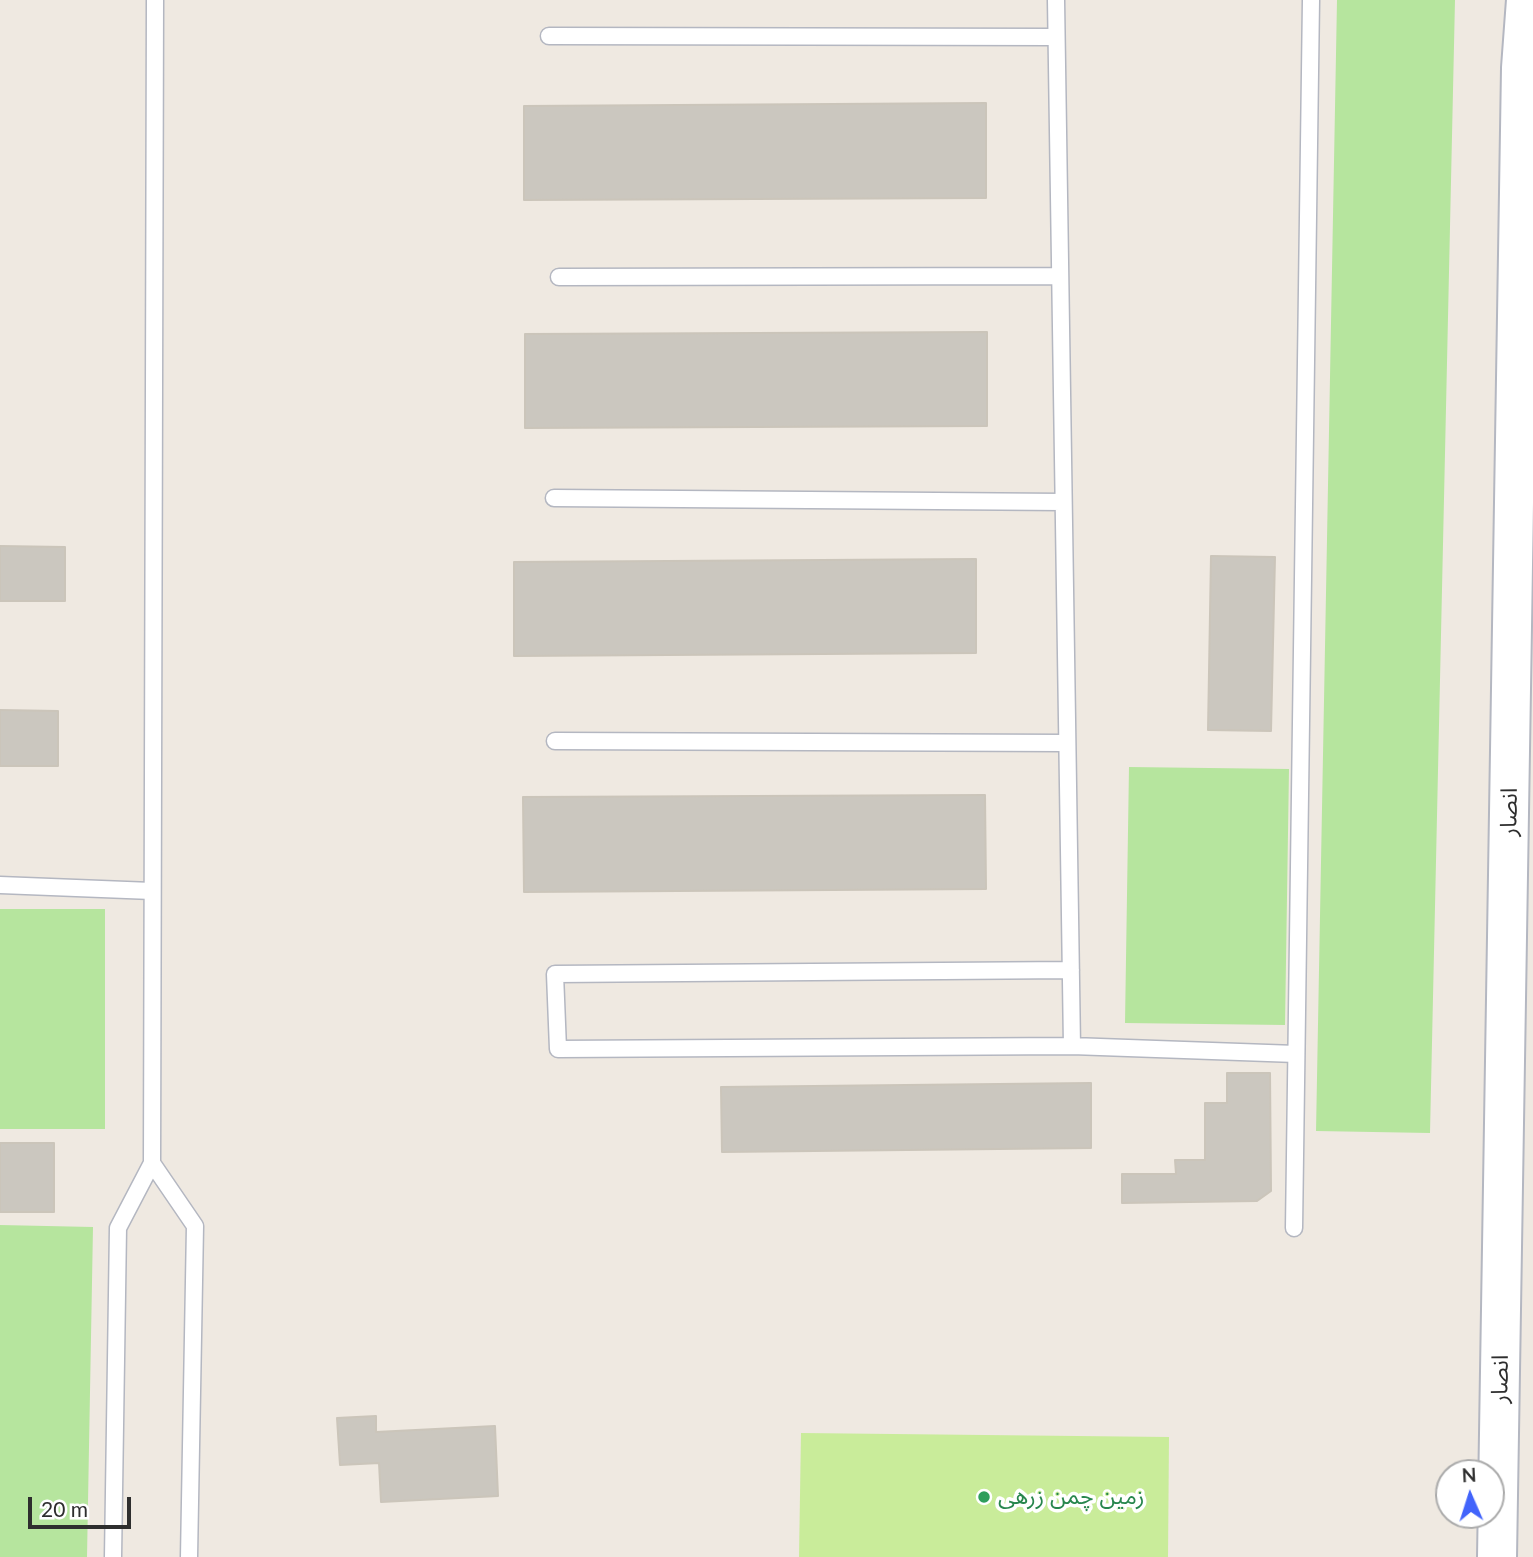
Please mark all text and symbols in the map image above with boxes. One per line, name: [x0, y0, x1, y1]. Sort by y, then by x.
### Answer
street label: انصار: [1495, 787, 1523, 837]
street label: انصار: [1486, 1354, 1514, 1404]
north arrow: [1435, 1459, 1505, 1529]
text: N: [1461, 1463, 1477, 1486]
place label: زمین چمن زرهی: [998, 1483, 1144, 1511]
scale bar: [32, 1484, 135, 1528]
marker: زمین چمن زرهی: [976, 1489, 992, 1505]
text: 20 m: [41, 1496, 88, 1521]

